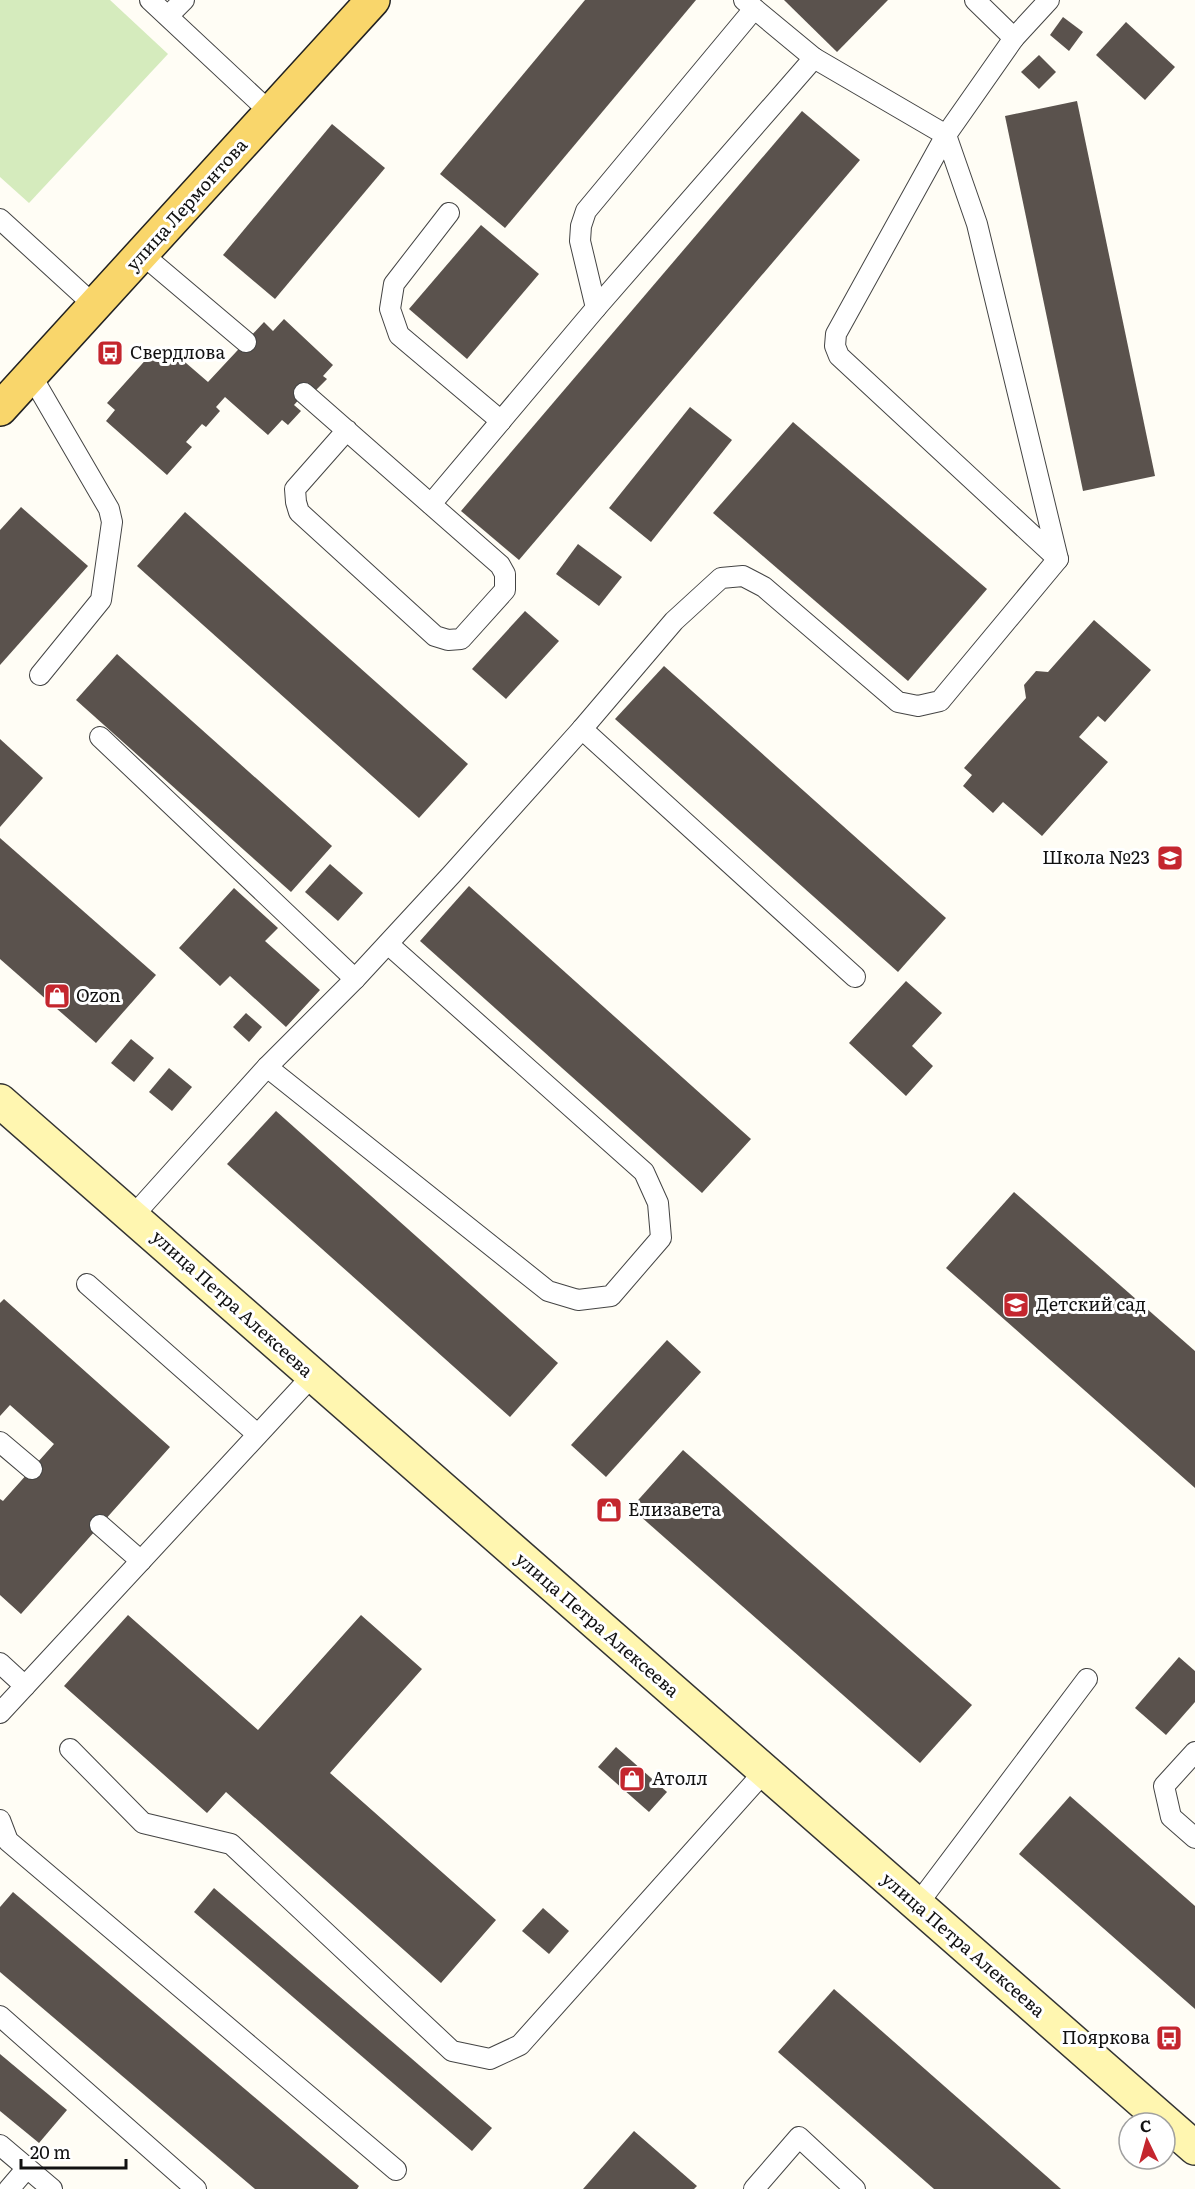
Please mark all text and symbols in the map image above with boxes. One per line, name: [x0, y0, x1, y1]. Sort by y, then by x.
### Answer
street label: улица Лермонтова: [119, 131, 253, 276]
bus stop icon: Свердлова: [95, 338, 125, 368]
place label: Свердлова: [130, 338, 225, 365]
place label: Школа №23: [1042, 843, 1150, 870]
school or university icon: Школа №23: [1155, 843, 1185, 873]
shop icon: Ozon: [42, 981, 72, 1011]
place label: Ozon: [76, 981, 121, 1008]
street label: улица Петра Алексеева: [146, 1223, 320, 1383]
school or university icon: Детский сад: [1001, 1290, 1031, 1320]
place label: Детский сад: [1036, 1290, 1146, 1317]
shop icon: Елизавета: [594, 1495, 624, 1525]
place label: Елизавета: [628, 1495, 722, 1522]
street label: улица Петра Алексеева: [510, 1545, 686, 1703]
shop icon: Атолл: [617, 1764, 647, 1794]
place label: Атолл: [652, 1764, 708, 1791]
street label: улица Петра Алексеева: [876, 1865, 1052, 2023]
place label: Пояркова: [1062, 2023, 1150, 2050]
bus stop icon: Пояркова: [1154, 2023, 1184, 2053]
north arrow: [1117, 2111, 1177, 2171]
text: С: [1139, 2113, 1152, 2138]
scale bar: [21, 2132, 126, 2170]
text: 20 m: [30, 2138, 71, 2165]

